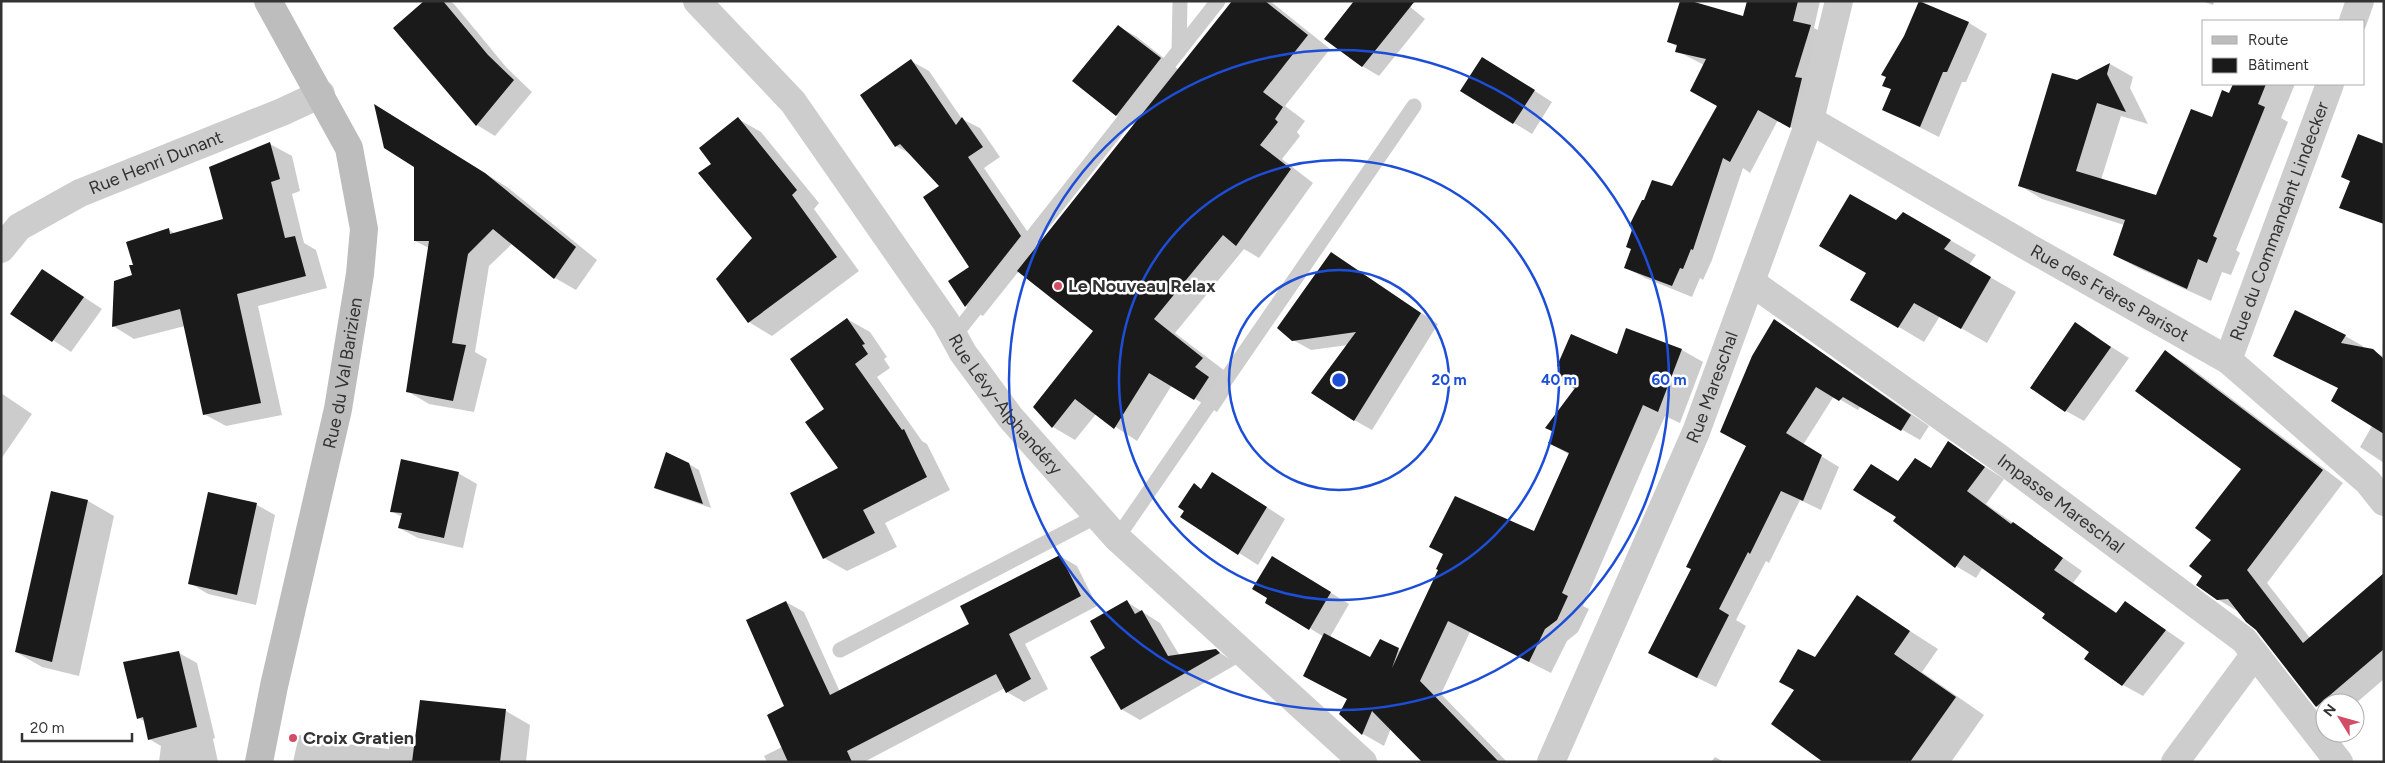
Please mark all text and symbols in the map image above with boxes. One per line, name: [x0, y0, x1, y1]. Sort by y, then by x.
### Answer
legend: [2202, 20, 2365, 85]
text: Route: [2248, 31, 2288, 49]
text: Bâtiment: [2248, 56, 2309, 74]
street label: Rue du Commandant Lindecker: [2225, 99, 2334, 344]
street label: Rue Henri Dunant: [86, 126, 226, 199]
street label: Rue des Frères Parisot: [2026, 240, 2193, 347]
place label: Le Nouveau Relax: [1068, 275, 1216, 297]
marker: Le Nouveau Relax: [1052, 280, 1064, 292]
street label: Rue du Val Barizien: [318, 296, 367, 451]
street label: Rue Mareschal: [1681, 328, 1743, 447]
street label: Rue Lévy-Alphandéry: [944, 330, 1067, 480]
centre of rings: [1330, 371, 1348, 389]
text: 20 m: [1431, 371, 1467, 389]
text: 40 m: [1541, 371, 1577, 389]
text: 60 m: [1651, 371, 1687, 389]
street label: Impasse Mareschal: [1993, 449, 2129, 558]
north arrow: [2315, 693, 2365, 743]
text: N: [2320, 701, 2340, 720]
scale bar: [22, 710, 132, 742]
text: 20 m: [30, 719, 64, 737]
place label: Croix Gratien: [303, 727, 414, 749]
marker: Croix Gratien: [287, 732, 299, 744]

